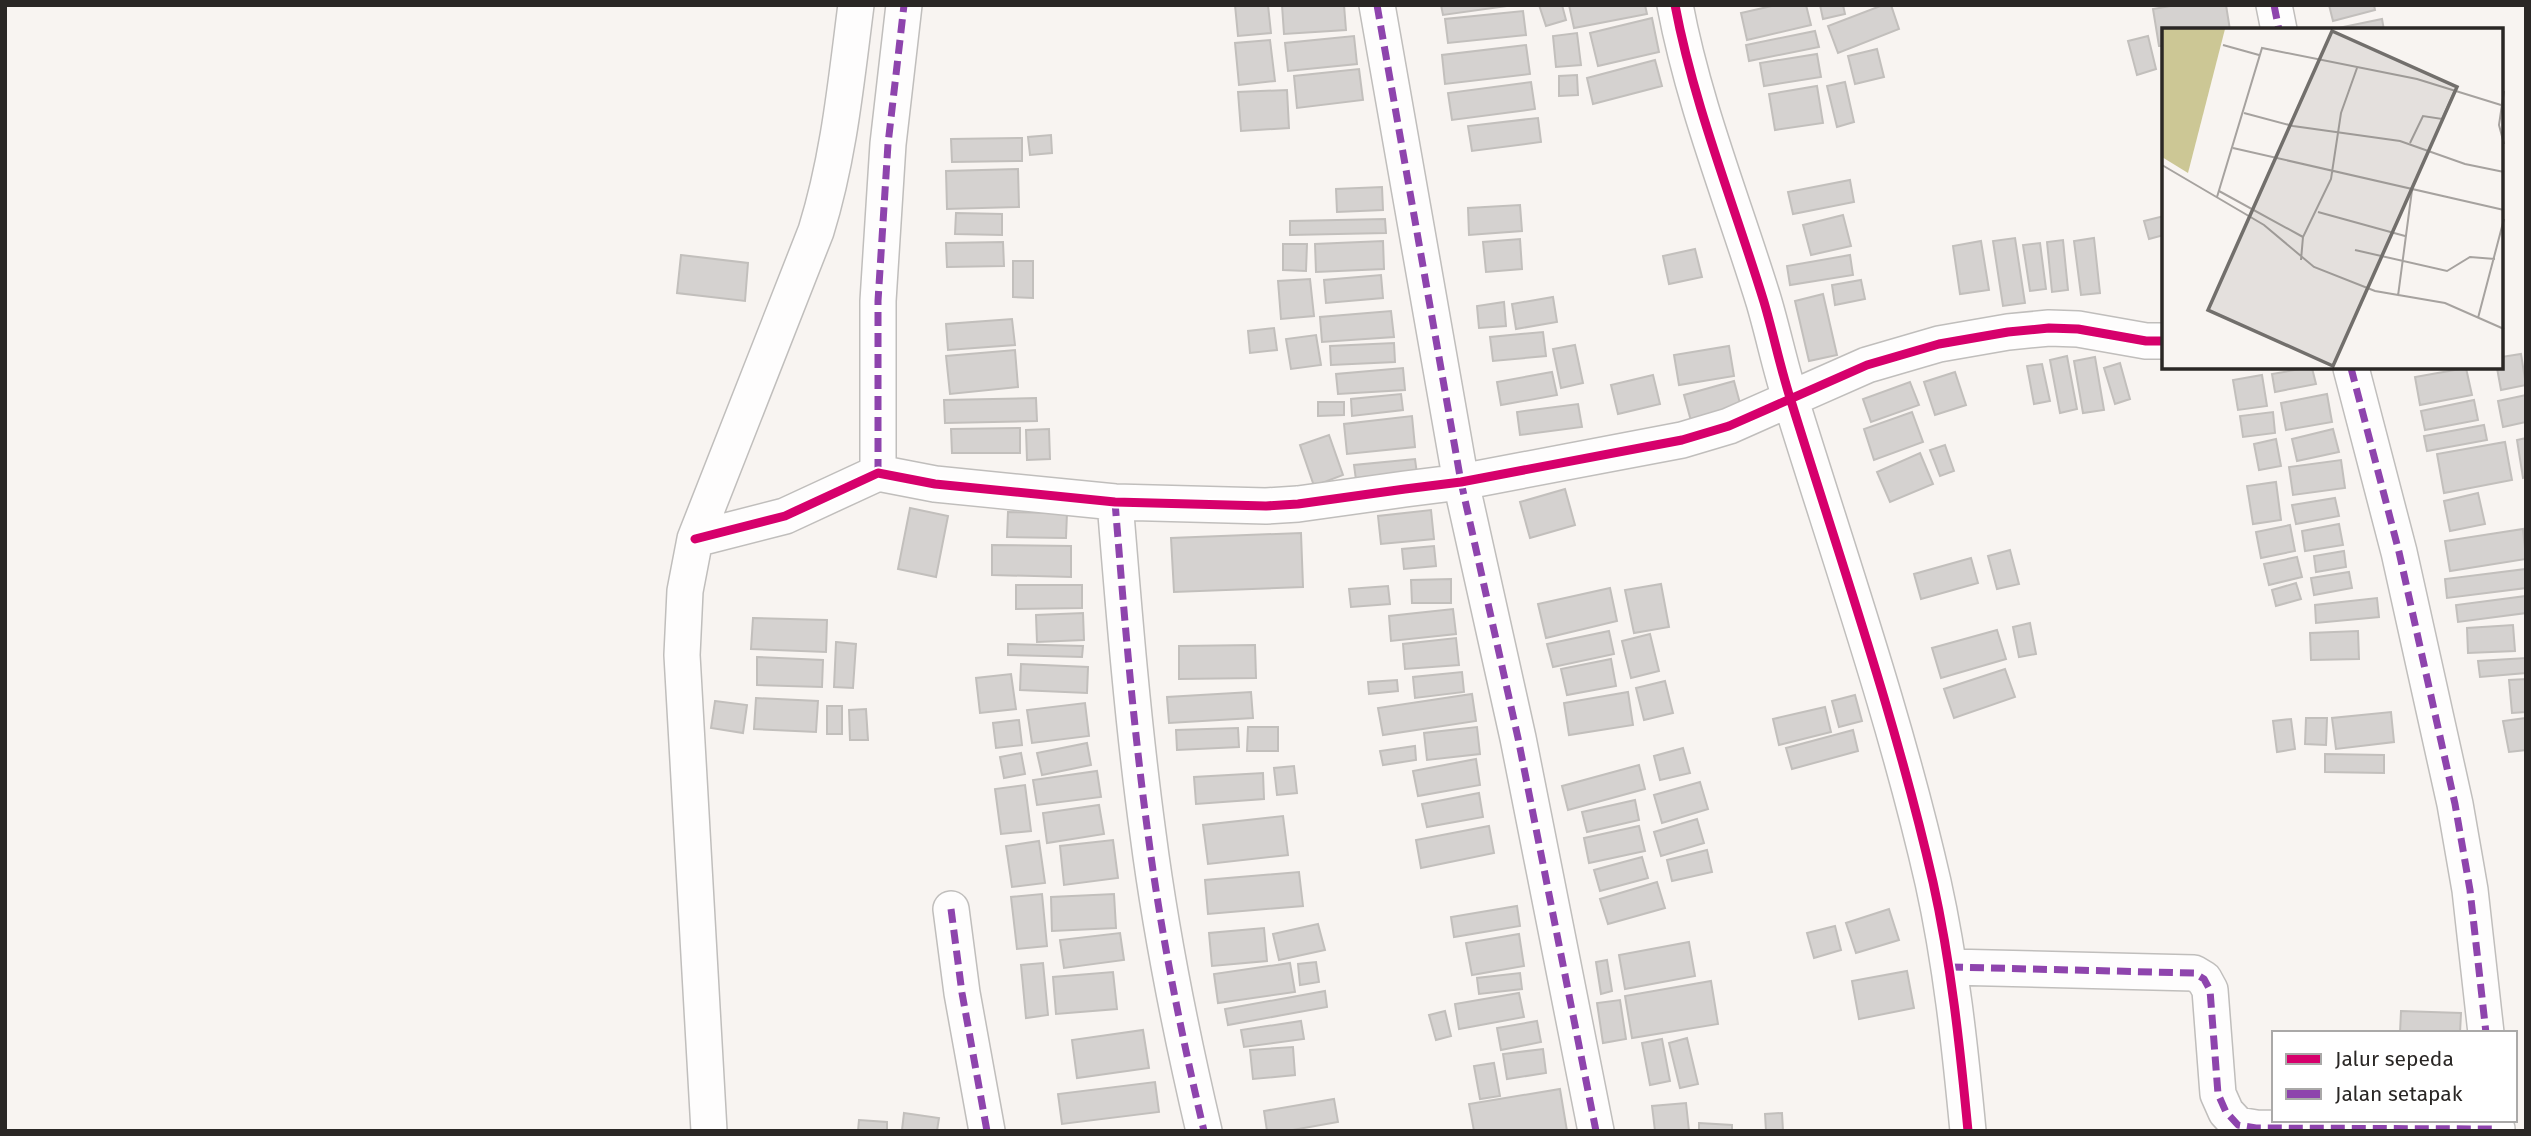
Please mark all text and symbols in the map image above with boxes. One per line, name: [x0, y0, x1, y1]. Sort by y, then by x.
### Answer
inset map: [2162, 28, 2503, 369]
legend: [2272, 1031, 2517, 1122]
text: Jalur sepeda: [2335, 1046, 2454, 1072]
text: Jalan setapak: [2335, 1081, 2463, 1107]

